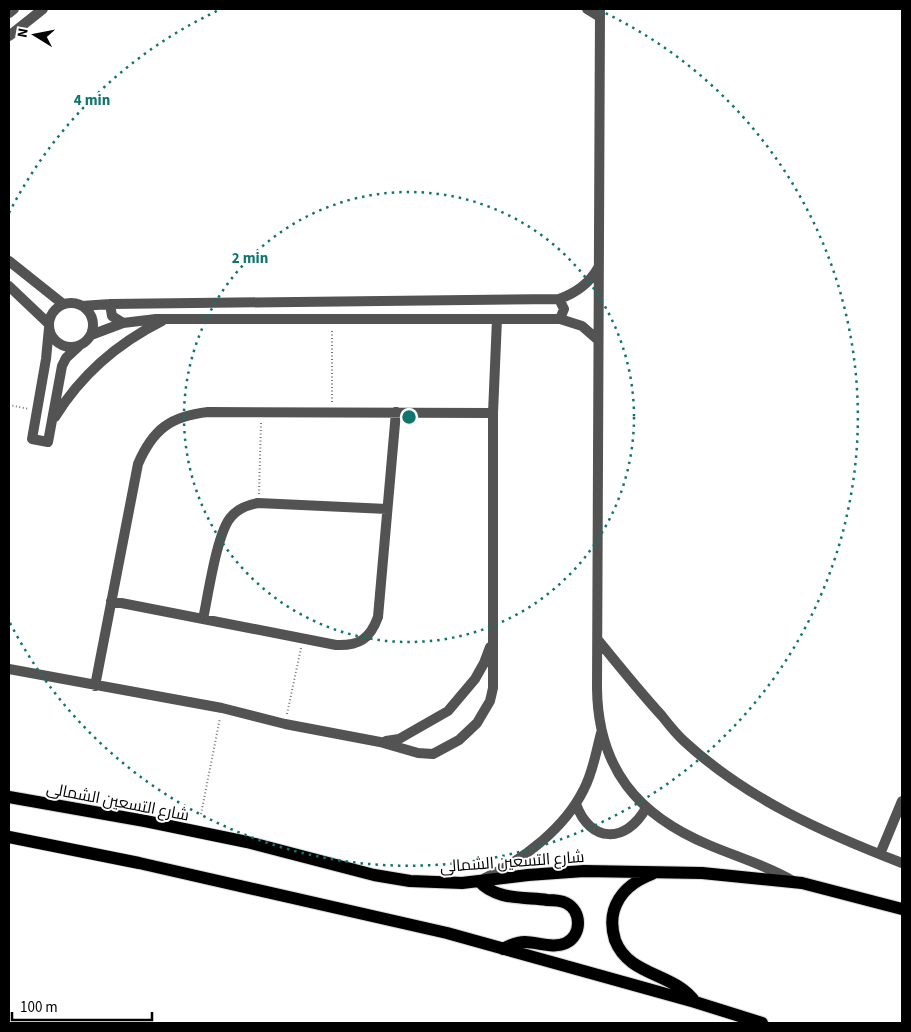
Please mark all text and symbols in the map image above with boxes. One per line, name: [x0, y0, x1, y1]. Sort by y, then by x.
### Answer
north arrow: [10, 10, 60, 60]
text: N: [13, 27, 34, 39]
text: 4 min: [74, 90, 110, 111]
text: 2 min: [232, 248, 268, 269]
centre of rings: [400, 408, 418, 426]
street label: شارع التسعين الشمالى: [45, 777, 191, 827]
street label: شارع التسعين الشمالى: [439, 846, 585, 878]
scale bar: [12, 990, 152, 1022]
text: 100 m: [20, 997, 58, 1018]

